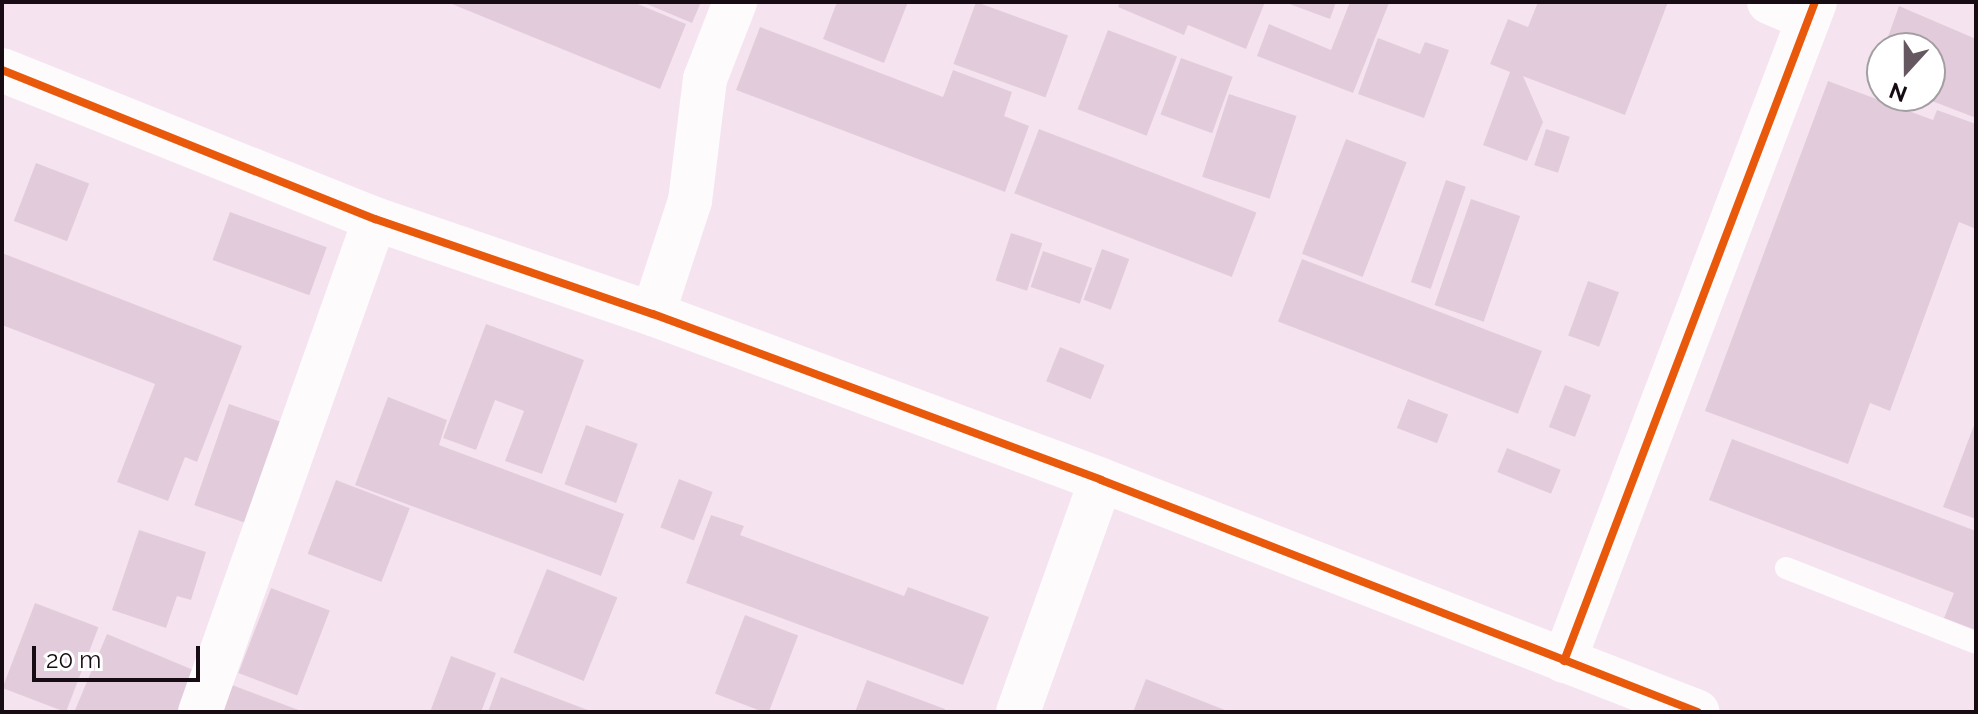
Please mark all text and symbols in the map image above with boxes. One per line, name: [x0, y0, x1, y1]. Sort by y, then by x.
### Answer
north arrow: [1866, 32, 1946, 112]
text: N: [1886, 77, 1911, 108]
scale bar: [36, 630, 204, 680]
text: 20 m: [46, 645, 101, 674]

